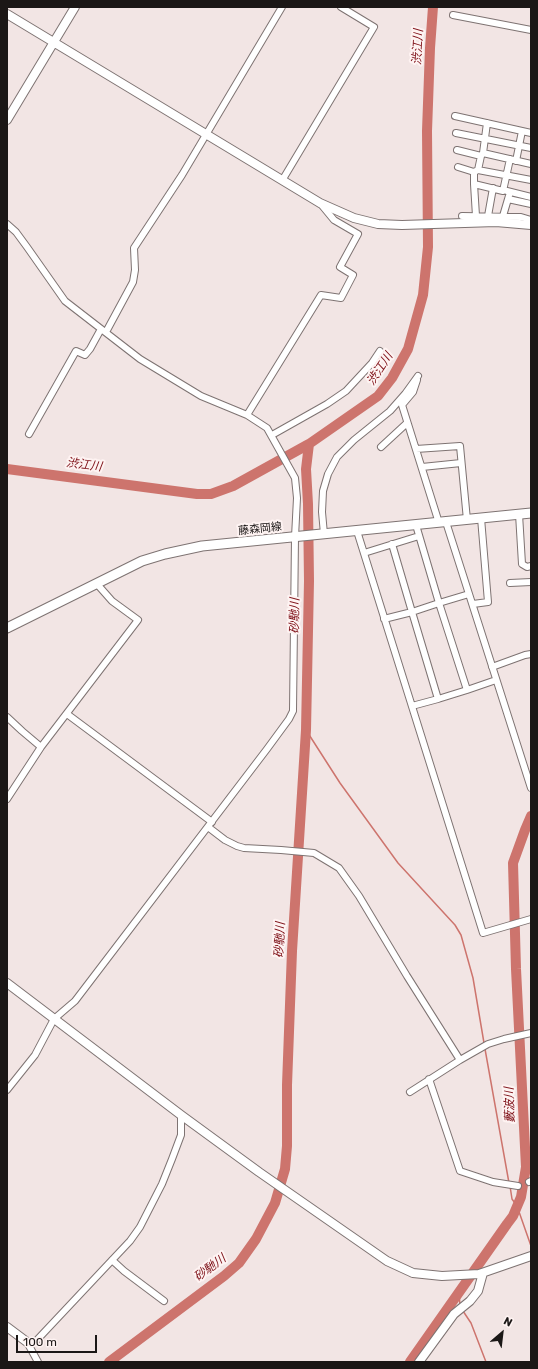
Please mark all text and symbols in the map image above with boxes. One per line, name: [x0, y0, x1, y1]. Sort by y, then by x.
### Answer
water label: 渋江川: [410, 29, 426, 65]
water label: 渋江川: [364, 350, 396, 388]
water label: 渋江川: [65, 456, 103, 474]
street label: 藤森岡線: [237, 520, 283, 538]
water label: 砂馳川: [287, 598, 303, 634]
water label: 砂馳川: [272, 922, 288, 958]
water label: 藪波川: [502, 1087, 518, 1123]
water label: 砂馳川: [191, 1251, 229, 1285]
north arrow: [482, 1313, 522, 1353]
text: N: [501, 1314, 514, 1330]
scale bar: [18, 1327, 99, 1353]
text: 100 m: [23, 1335, 57, 1349]

